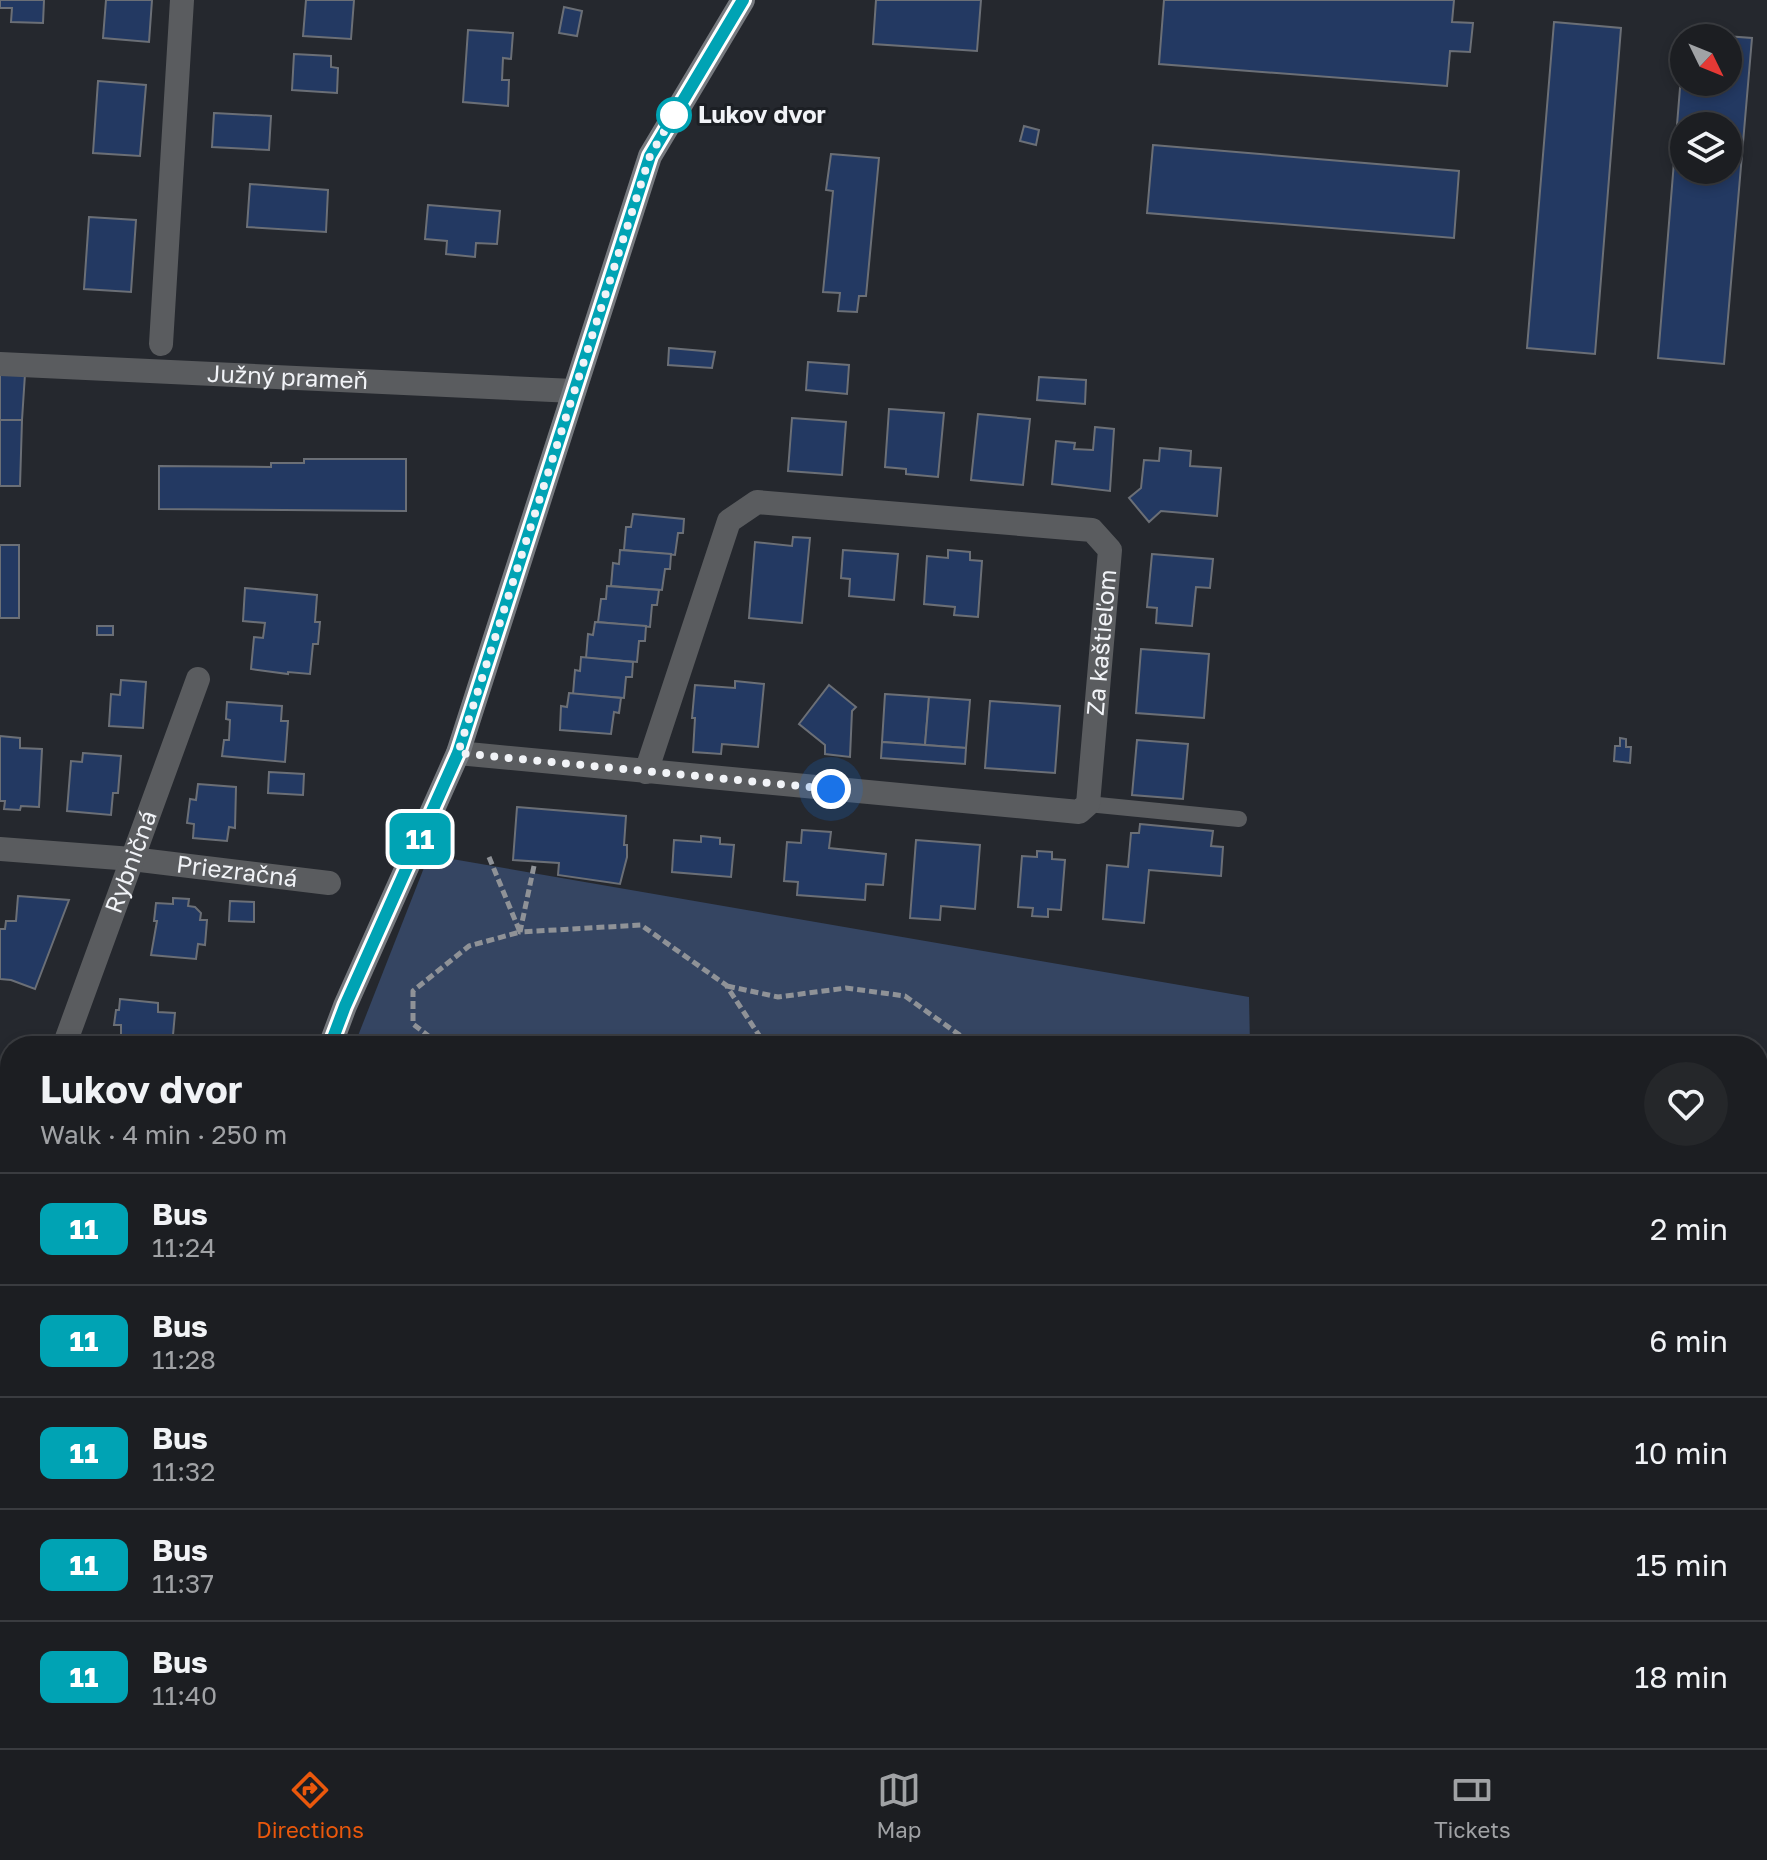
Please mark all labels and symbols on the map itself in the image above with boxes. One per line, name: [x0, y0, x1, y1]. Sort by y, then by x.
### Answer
north arrow: [1670, 24, 1742, 96]
marker: Lukov dvor: [657, 98, 691, 132]
place label: Lukov dvor: [698, 99, 826, 128]
street label: Južný prameň: [207, 358, 369, 394]
street label: Za kaštieľom: [1080, 568, 1121, 717]
your location: [811, 769, 851, 809]
street label: Rybničná: [98, 806, 162, 917]
line badge: 11: [384, 813, 456, 865]
street label: Priezračná: [175, 849, 299, 892]

